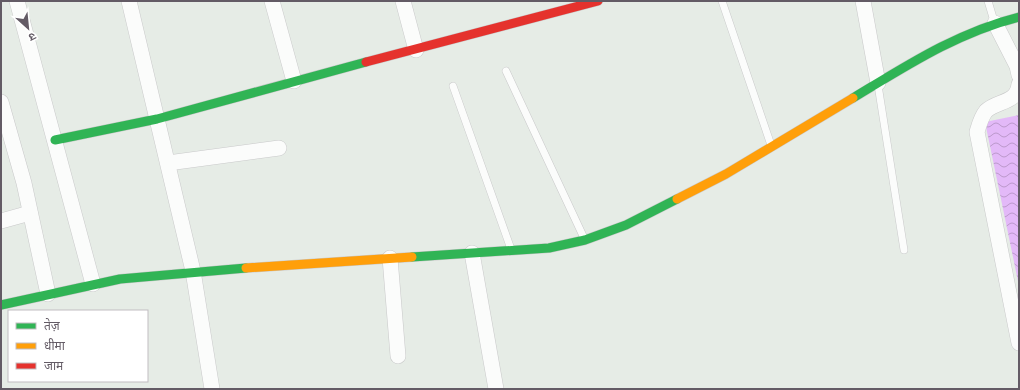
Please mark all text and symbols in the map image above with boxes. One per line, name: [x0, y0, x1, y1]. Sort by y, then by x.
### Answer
north arrow: [8, 8, 48, 48]
text: उ: [26, 30, 38, 44]
legend: [8, 310, 148, 382]
text: तेज़: [44, 318, 61, 332]
text: धीमा: [44, 338, 66, 352]
text: जाम: [44, 359, 64, 372]

